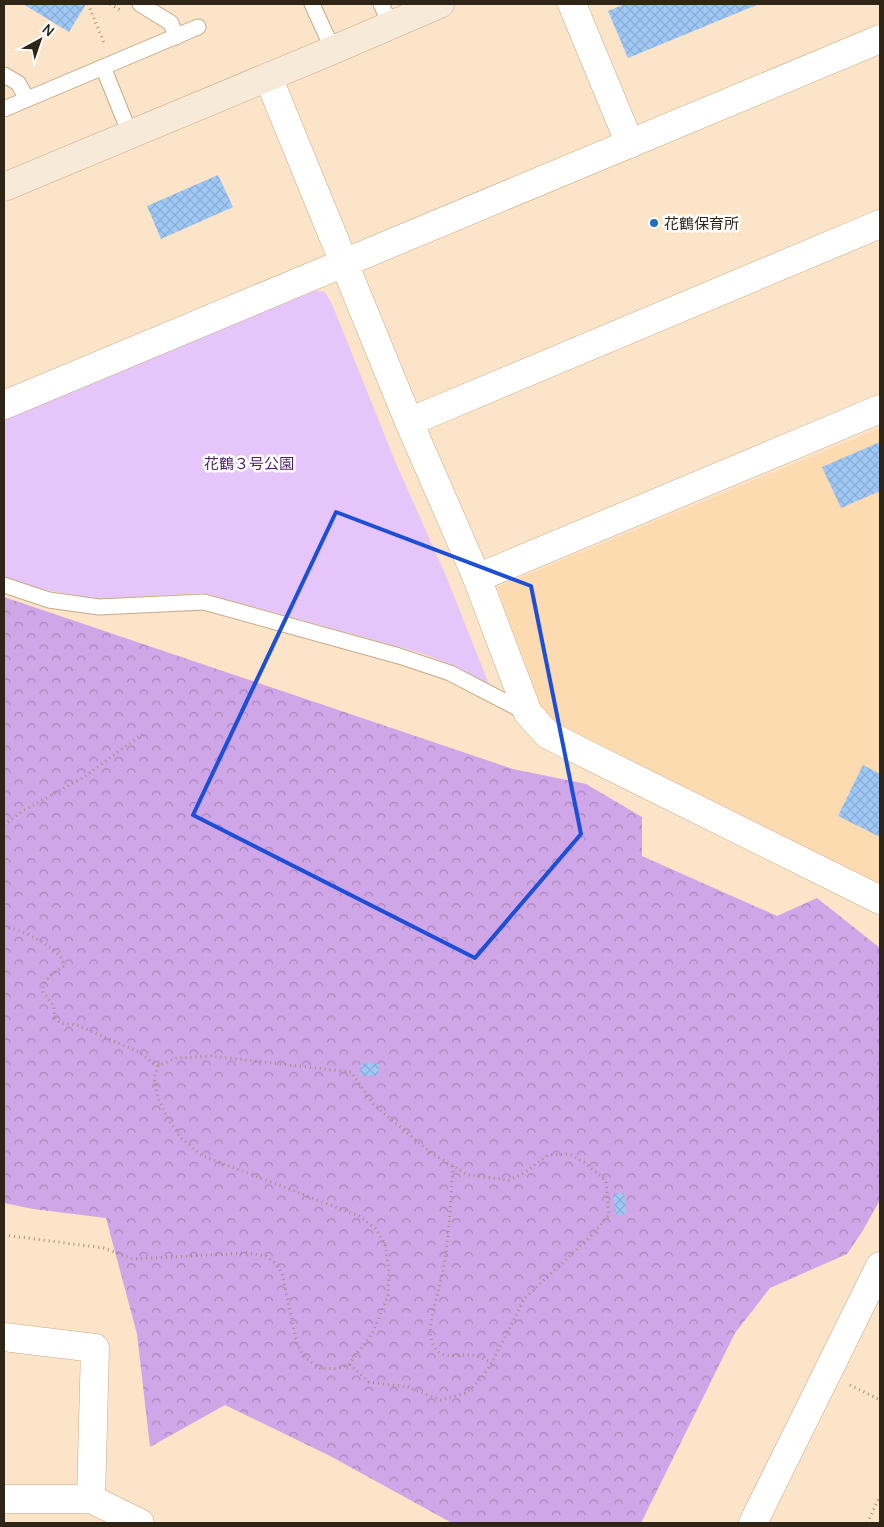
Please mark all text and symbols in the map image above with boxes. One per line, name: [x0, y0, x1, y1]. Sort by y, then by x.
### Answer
north arrow: [15, 15, 65, 65]
text: N: [39, 19, 59, 40]
place label: 花鶴保育所: [664, 213, 739, 234]
marker: 花鶴保育所: [648, 217, 660, 229]
park label: 花鶴３号公園: [204, 453, 294, 474]

